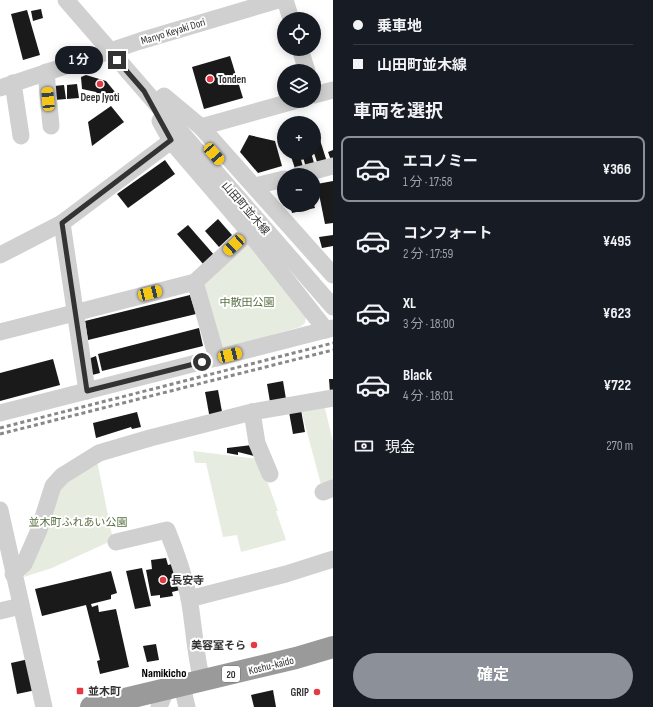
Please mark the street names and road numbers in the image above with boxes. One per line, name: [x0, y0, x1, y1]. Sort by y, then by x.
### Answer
street label: Manyo Keyaki Dori: [139, 16, 207, 47]
street label: 山田町並木線: [219, 179, 272, 237]
street label: Koshu-kaido: [247, 653, 296, 677]
road number: 20: [222, 666, 240, 682]

